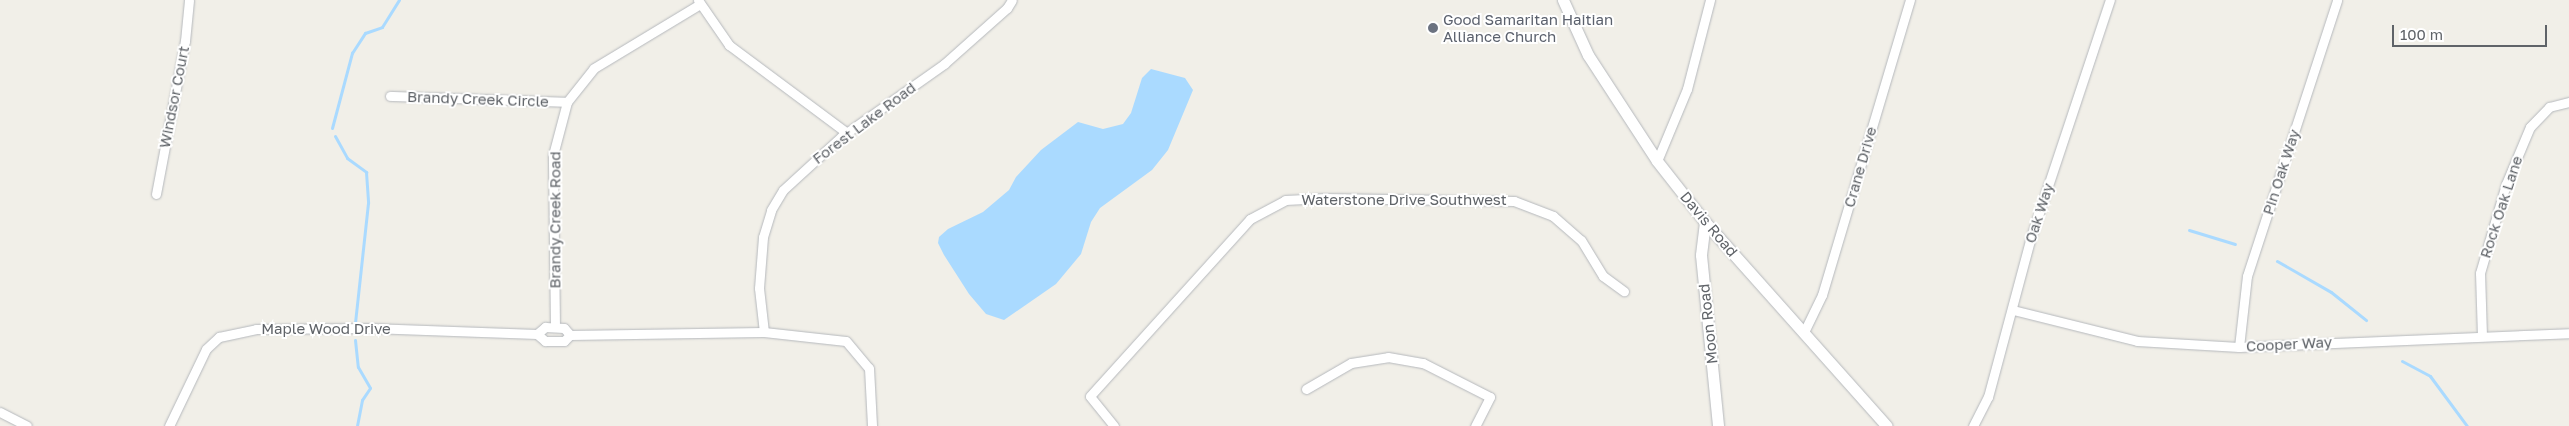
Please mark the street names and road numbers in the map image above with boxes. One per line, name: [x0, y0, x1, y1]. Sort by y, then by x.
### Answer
street label: Windsor Court: [155, 44, 193, 150]
street label: Forest Lake Road: [809, 78, 919, 168]
street label: Brandy Creek Circle: [407, 88, 549, 110]
street label: Crane Drive: [1840, 125, 1880, 209]
street label: Pin Oak Way: [2259, 127, 2303, 217]
street label: Brandy Creek Road: [546, 151, 564, 289]
street label: Rock Oak Lane: [2476, 154, 2526, 260]
street label: Oak Way: [2021, 181, 2057, 245]
street label: Davis Road: [1677, 188, 1741, 260]
street label: Waterstone Drive Southwest: [1301, 191, 1507, 209]
street label: Moon Road: [1695, 283, 1721, 365]
street label: Maple Wood Drive: [261, 320, 391, 338]
street label: Cooper Way: [2246, 333, 2332, 355]

